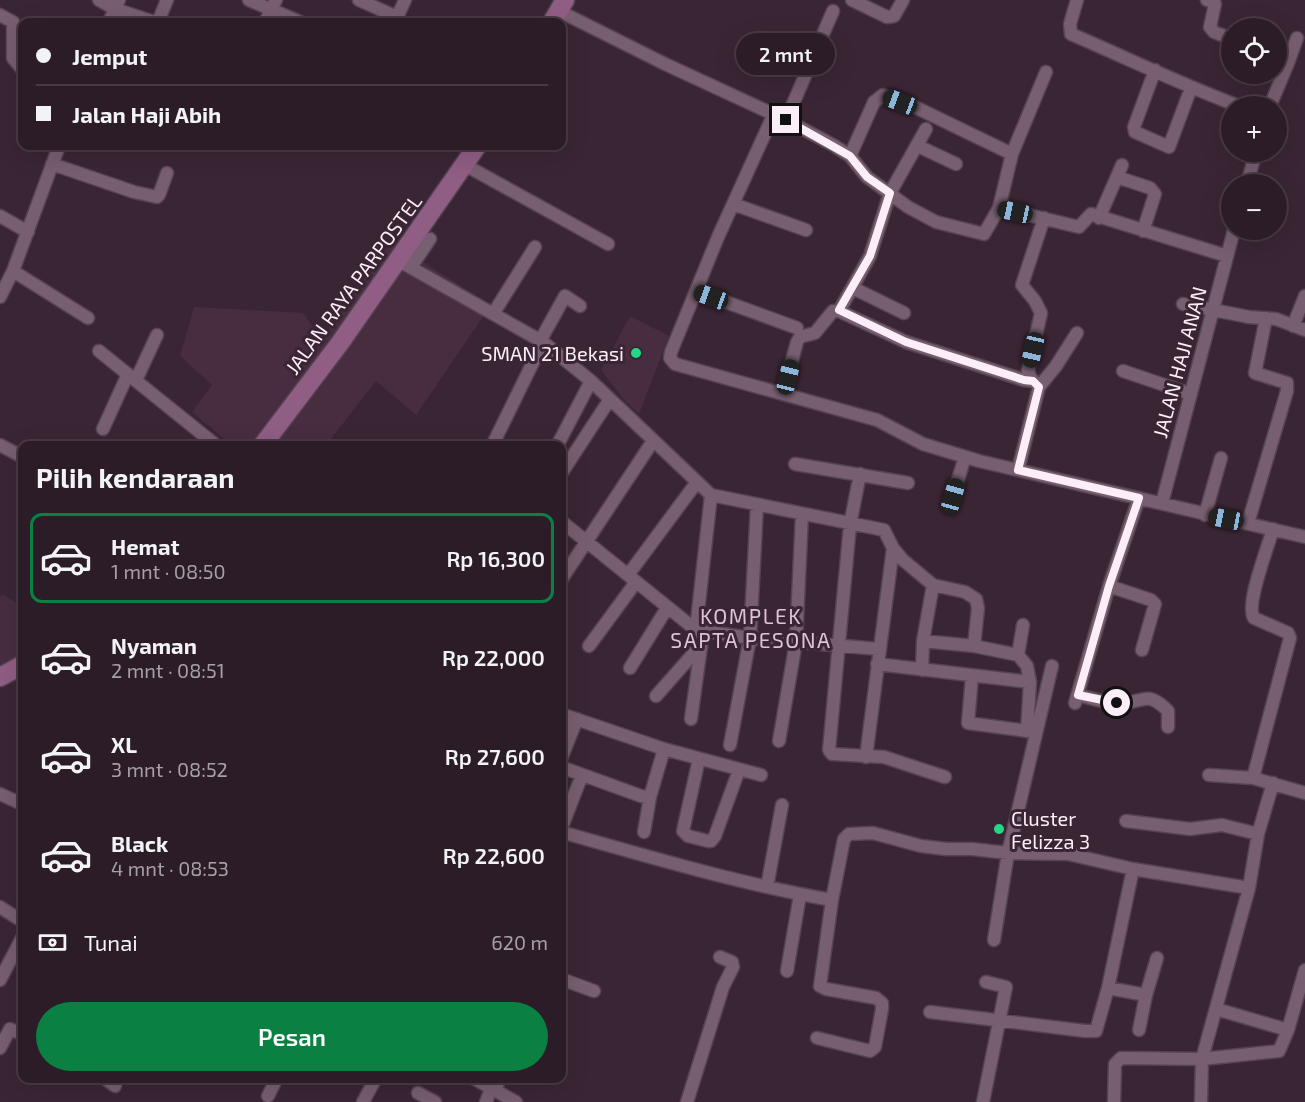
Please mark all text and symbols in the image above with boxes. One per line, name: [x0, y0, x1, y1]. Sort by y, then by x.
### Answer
map controls: [1221, 18, 1287, 240]
button: locate: [1221, 18, 1287, 84]
callout: 2 mnt: [736, 33, 836, 75]
text: 2 mnt: [759, 42, 812, 66]
text: Jemput: [72, 43, 147, 69]
car: [880, 87, 920, 117]
button: +: [1221, 96, 1287, 162]
text: Jalan Haji Abih: [72, 101, 221, 127]
route end: [772, 106, 799, 133]
button: −: [1221, 174, 1287, 240]
street label: JALAN RAYA PARPOSTEL: [280, 189, 426, 379]
car: [996, 199, 1034, 225]
car: [691, 282, 731, 312]
street label: JALAN HAJI ANAN: [1147, 284, 1211, 440]
car: [1020, 330, 1046, 370]
place label: SMAN 21 Bekasi: [481, 341, 624, 365]
marker: SMAN 21 Bekasi: [629, 346, 643, 360]
car: [775, 357, 801, 397]
text: Pilih kendaraan: [36, 461, 235, 493]
car: [939, 476, 967, 516]
car: [1207, 507, 1245, 531]
icon: car: [39, 531, 93, 585]
text: Hemat: [111, 533, 180, 559]
text: Rp 16,300: [446, 545, 545, 571]
text: 1 mnt · 08:50: [111, 559, 226, 583]
district label: KOMPLEK SAPTA PESONA: [670, 603, 832, 652]
icon: car: [39, 630, 93, 684]
text: Nyaman: [111, 632, 197, 658]
text: Rp 22,000: [442, 644, 545, 670]
text: 2 mnt · 08:51: [111, 658, 225, 682]
route start: [1103, 689, 1130, 716]
icon: car: [39, 729, 93, 783]
text: XL: [111, 731, 137, 757]
text: Rp 27,600: [445, 743, 545, 769]
text: 3 mnt · 08:52: [111, 757, 228, 781]
place label: Cluster Felizza 3: [1011, 806, 1090, 853]
marker: Cluster Felizza 3: [992, 822, 1006, 836]
icon: car: [39, 828, 93, 882]
text: Black: [111, 830, 168, 856]
text: Rp 22,600: [443, 842, 545, 868]
text: 4 mnt · 08:53: [111, 856, 229, 880]
icon: cash: [36, 926, 69, 959]
text: Tunai: [84, 929, 138, 955]
text: 620 m: [491, 930, 548, 954]
button: Pesan: [36, 1002, 548, 1071]

